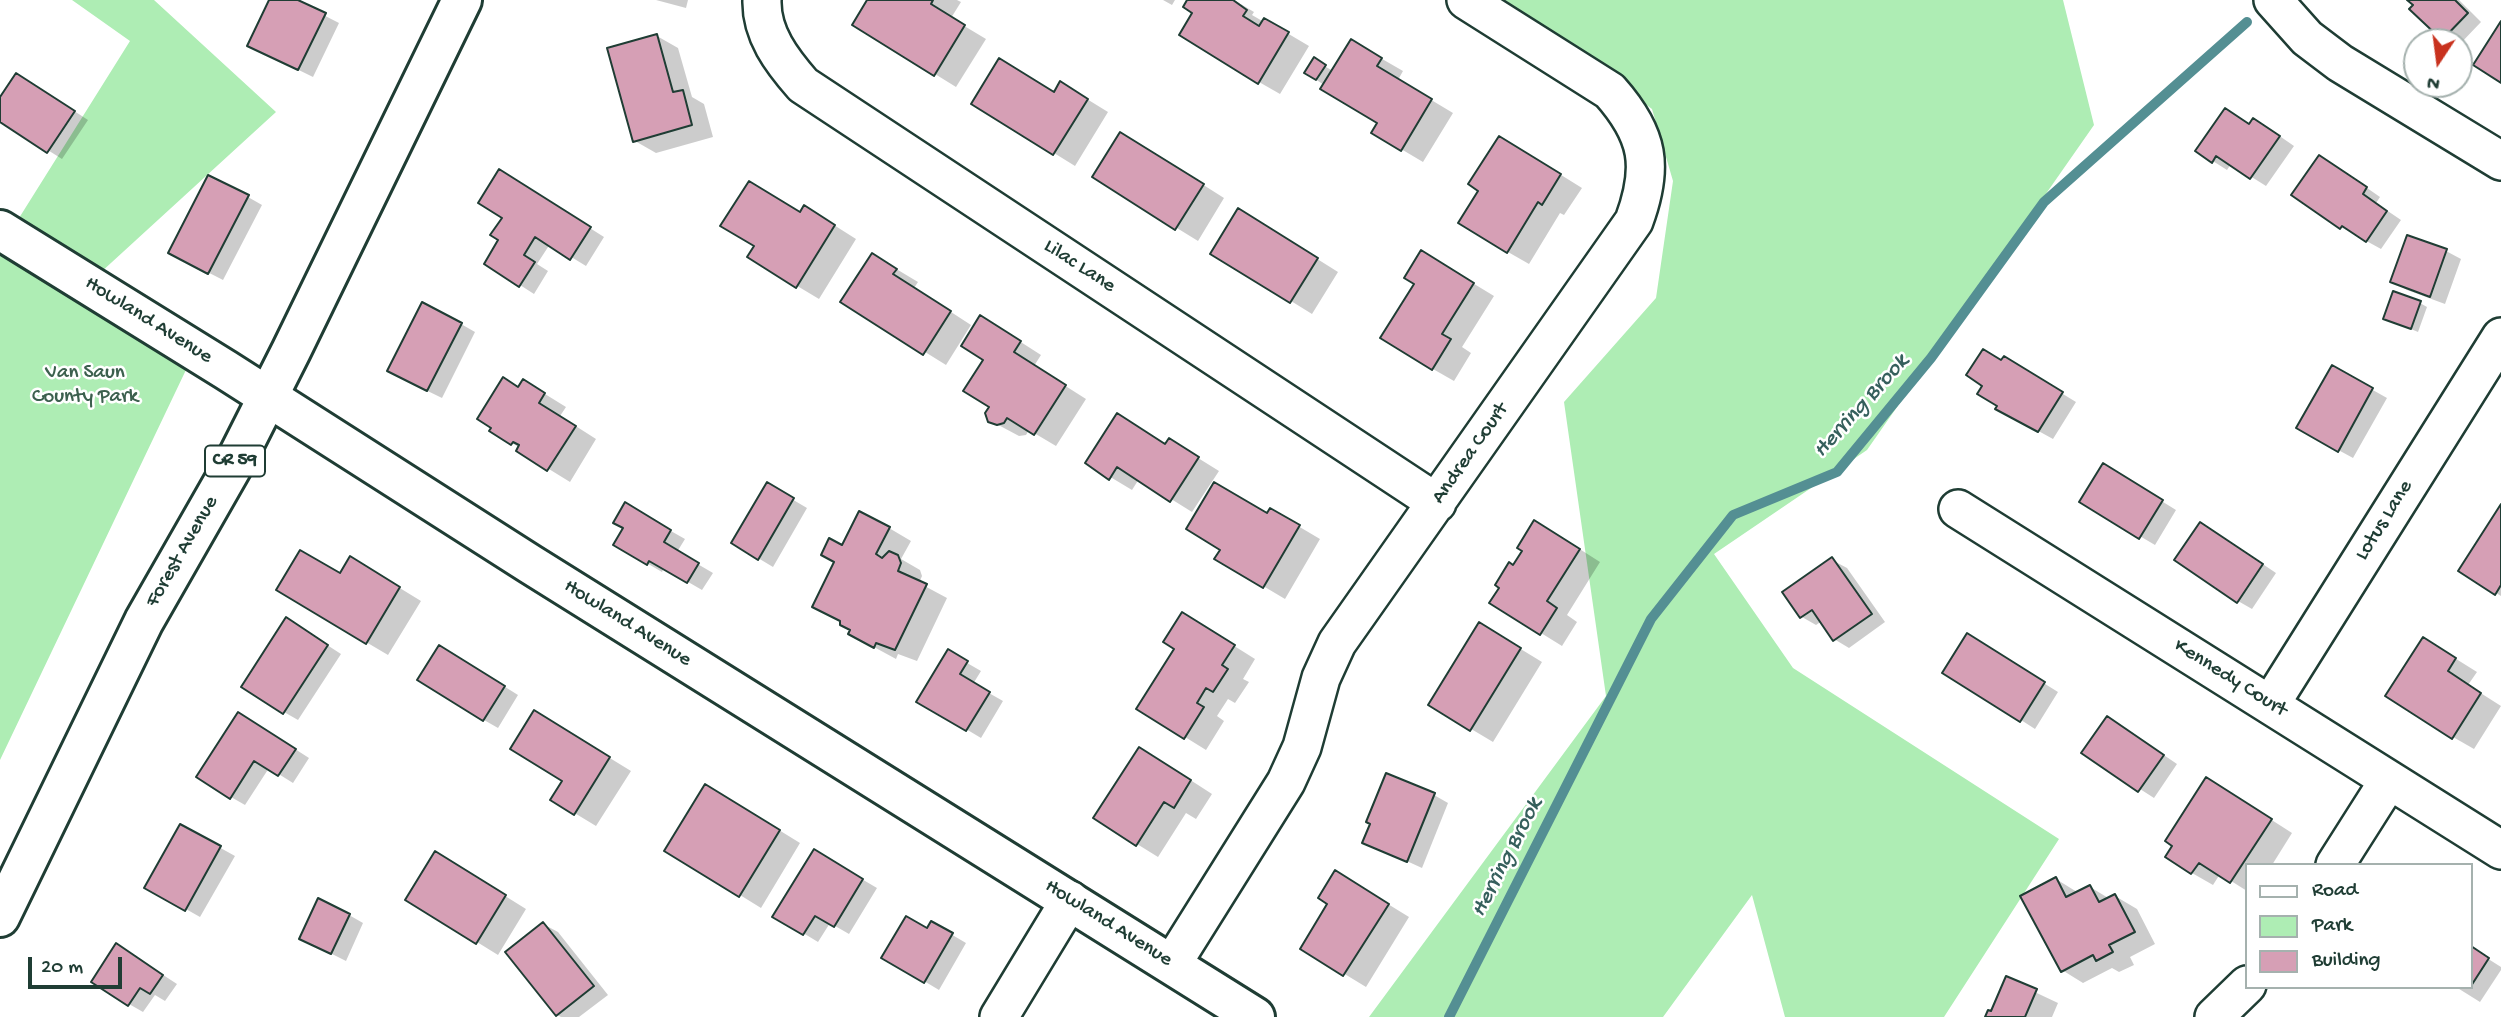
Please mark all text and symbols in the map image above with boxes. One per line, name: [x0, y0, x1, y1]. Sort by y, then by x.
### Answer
north arrow: [2403, 28, 2473, 98]
text: N: [2425, 69, 2442, 95]
street label: Lilac Lane: [1038, 234, 1120, 300]
street label: Howland Avenue: [79, 272, 217, 370]
water label: Herring Brook: [1808, 350, 1916, 464]
park label: Van Saun County Park: [32, 361, 138, 411]
street label: Andrea Court: [1427, 399, 1515, 509]
road number: CR 59: [205, 446, 265, 476]
street label: Lotus Lane: [2350, 476, 2420, 566]
street label: Forest Avenue: [141, 492, 225, 612]
street label: Howland Avenue: [558, 575, 696, 673]
street label: Kennedy Court: [2169, 634, 2291, 724]
water label: Herring Brook: [1466, 794, 1550, 922]
legend: [2246, 863, 2473, 989]
street label: Howland Avenue: [1039, 875, 1177, 973]
text: Road: [2312, 879, 2358, 904]
text: Park: [2312, 914, 2352, 939]
scale bar: [32, 944, 126, 988]
text: Building: [2312, 949, 2381, 974]
text: 20 m: [41, 956, 83, 981]

